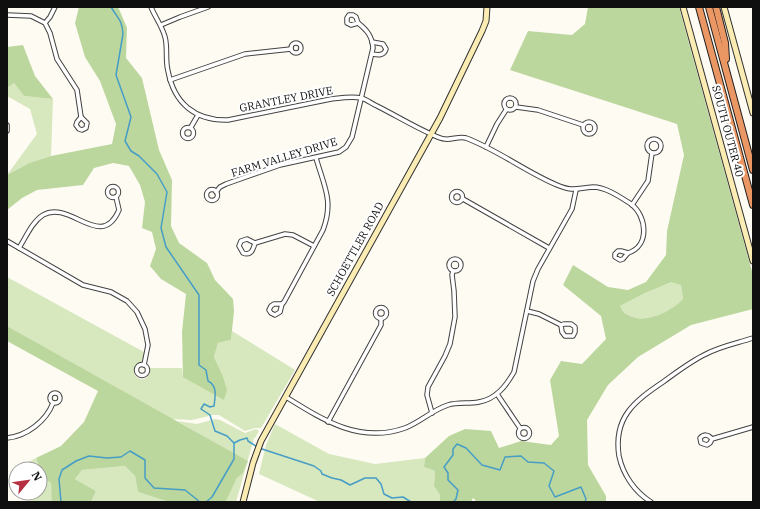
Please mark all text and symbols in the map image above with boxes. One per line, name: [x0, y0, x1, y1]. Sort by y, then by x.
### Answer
street label: GRANTLEY DRIVE: [238, 83, 334, 115]
street label: SOUTH OUTER 40: [709, 84, 747, 179]
street label: FARM VALLEY DRIVE: [229, 134, 339, 180]
street label: SCHOETTLER ROAD: [323, 199, 387, 299]
north arrow: [8, 461, 48, 501]
text: N: [29, 469, 45, 484]

